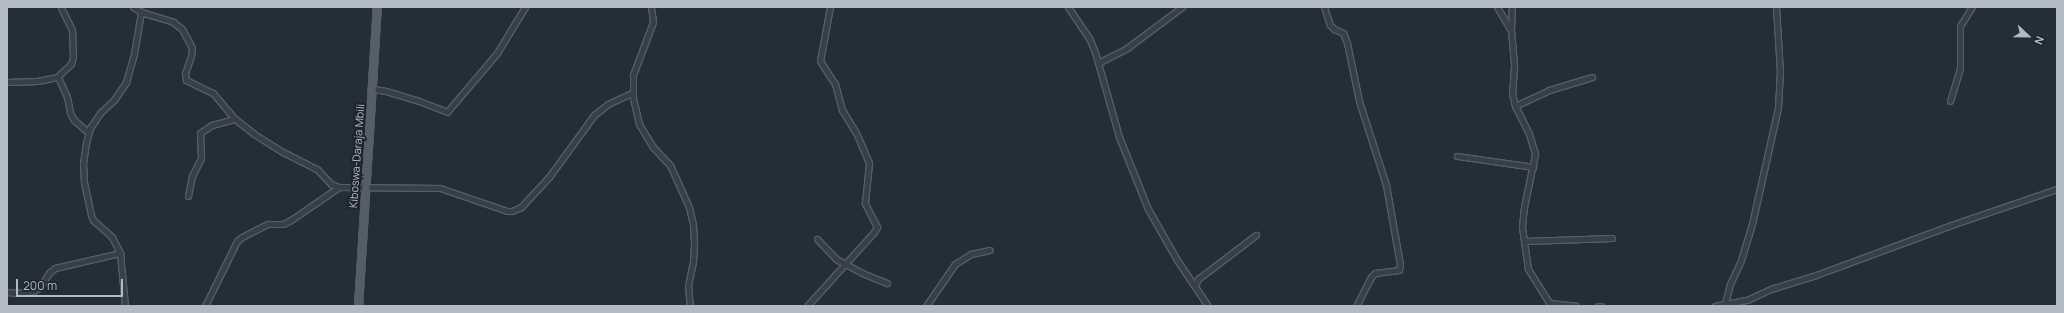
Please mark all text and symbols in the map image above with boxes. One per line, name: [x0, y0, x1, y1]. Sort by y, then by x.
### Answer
north arrow: [2008, 16, 2048, 56]
text: N: [2031, 34, 2048, 47]
street label: Kiboswa-Daraja Mbili: [347, 103, 367, 209]
scale bar: [18, 271, 125, 297]
text: 200 m: [23, 277, 57, 294]

